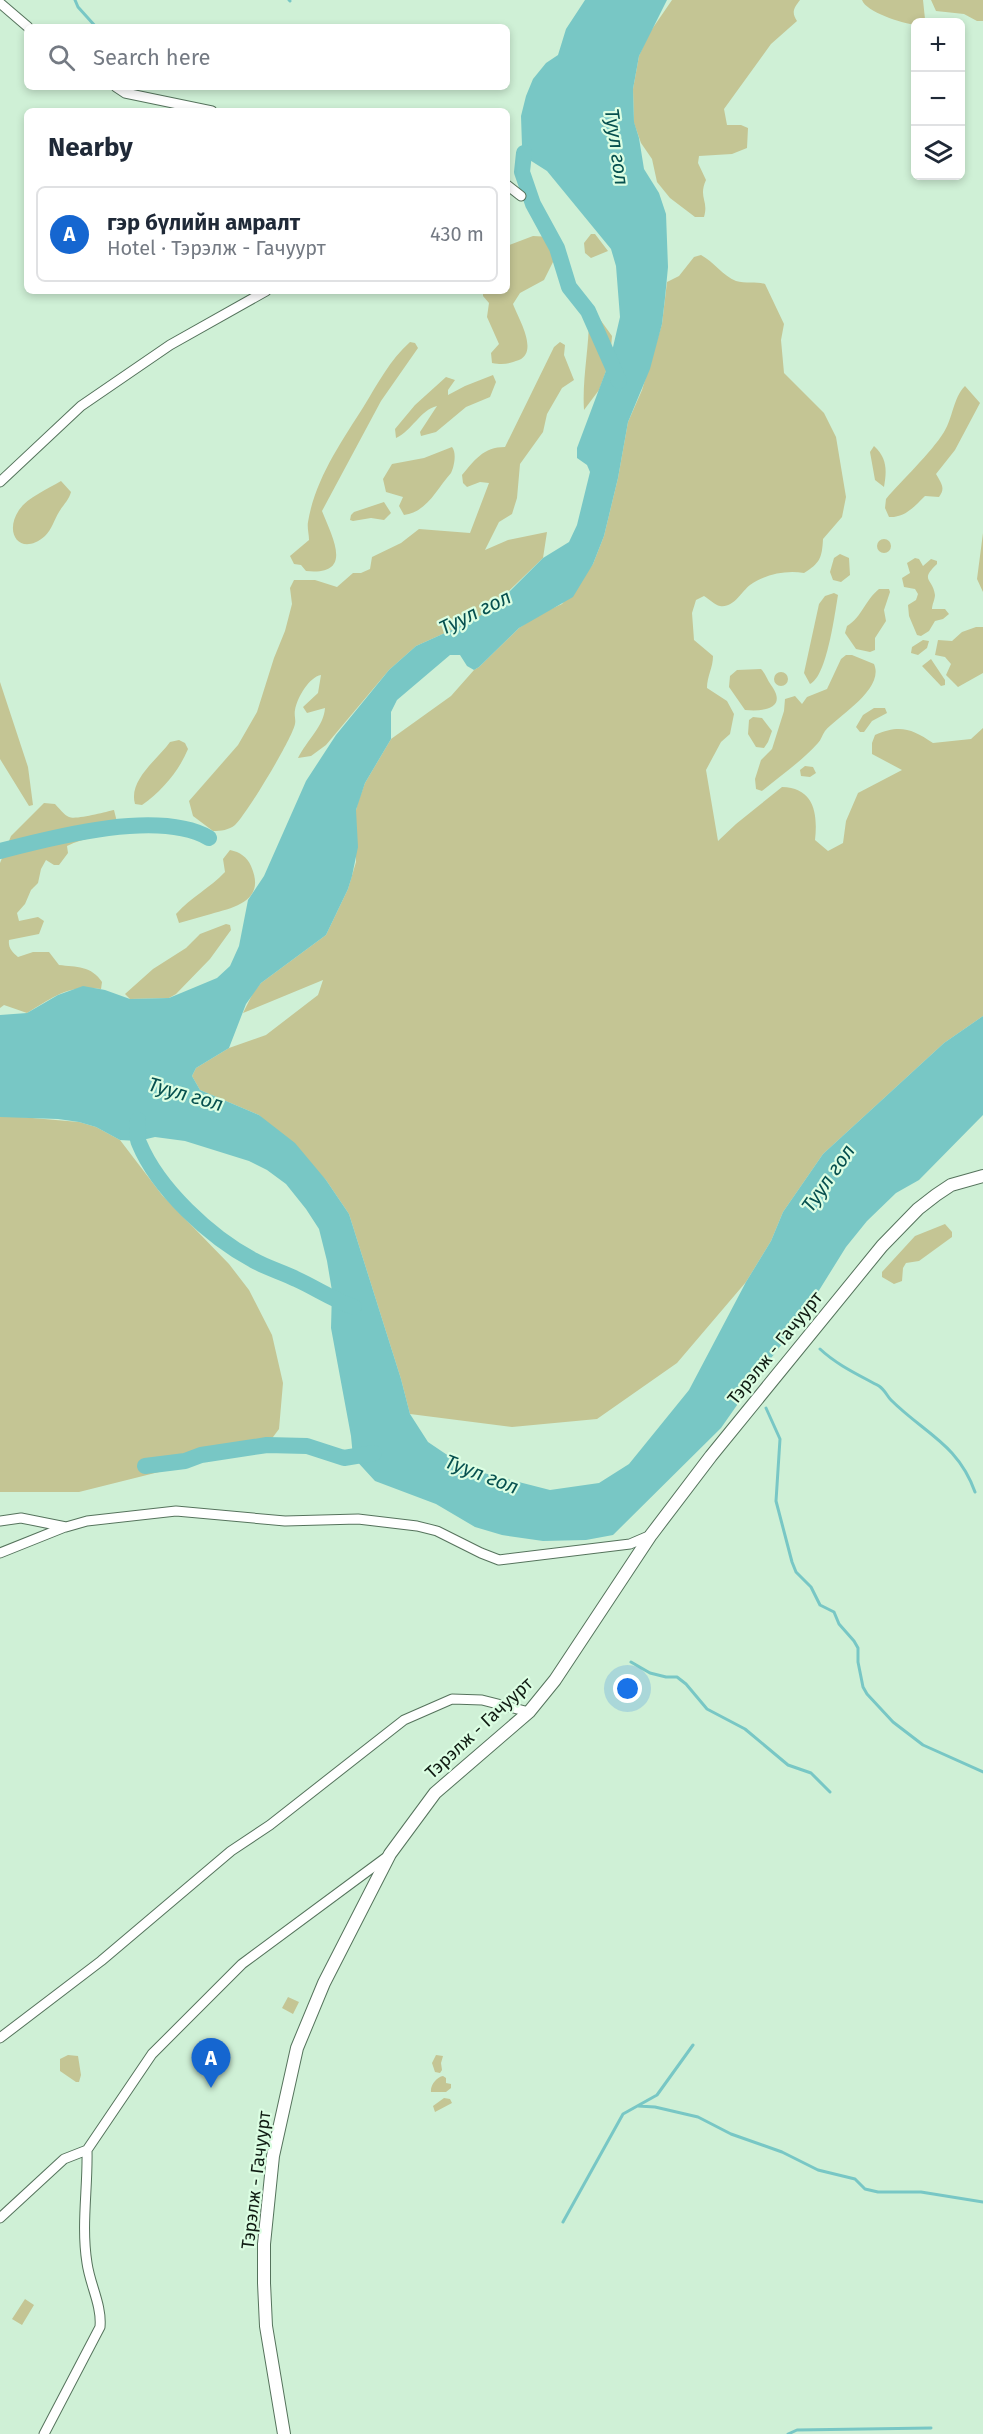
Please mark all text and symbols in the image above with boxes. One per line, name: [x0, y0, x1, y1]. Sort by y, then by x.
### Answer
map controls: [911, 18, 965, 180]
button: +: [911, 18, 965, 72]
search box: [24, 24, 510, 90]
icon: search: [45, 41, 78, 74]
text: Search here: [93, 44, 211, 71]
button: −: [911, 72, 965, 126]
water label: Туул гол: [600, 107, 634, 187]
button: layers: [911, 126, 965, 180]
text: Nearby: [48, 132, 133, 163]
text: гэр бүлийн амралт: [107, 209, 300, 236]
text: A: [64, 222, 75, 246]
text: 430 m: [430, 222, 484, 246]
text: Hotel · Тэрэлж - Гачуурт: [107, 236, 326, 260]
water label: Туул гол: [435, 584, 515, 640]
water label: Туул гол: [146, 1072, 226, 1116]
water label: Туул гол: [796, 1140, 860, 1216]
street label: Тэрэлж - Гачуурт: [723, 1286, 828, 1409]
water label: Туул гол: [442, 1449, 522, 1499]
street label: Тэрэлж - Гачуурт: [421, 1672, 538, 1783]
your location: [613, 1674, 642, 1703]
pin: A: [192, 2038, 230, 2088]
street label: Тэрэлж - Гачуурт: [237, 2109, 275, 2250]

